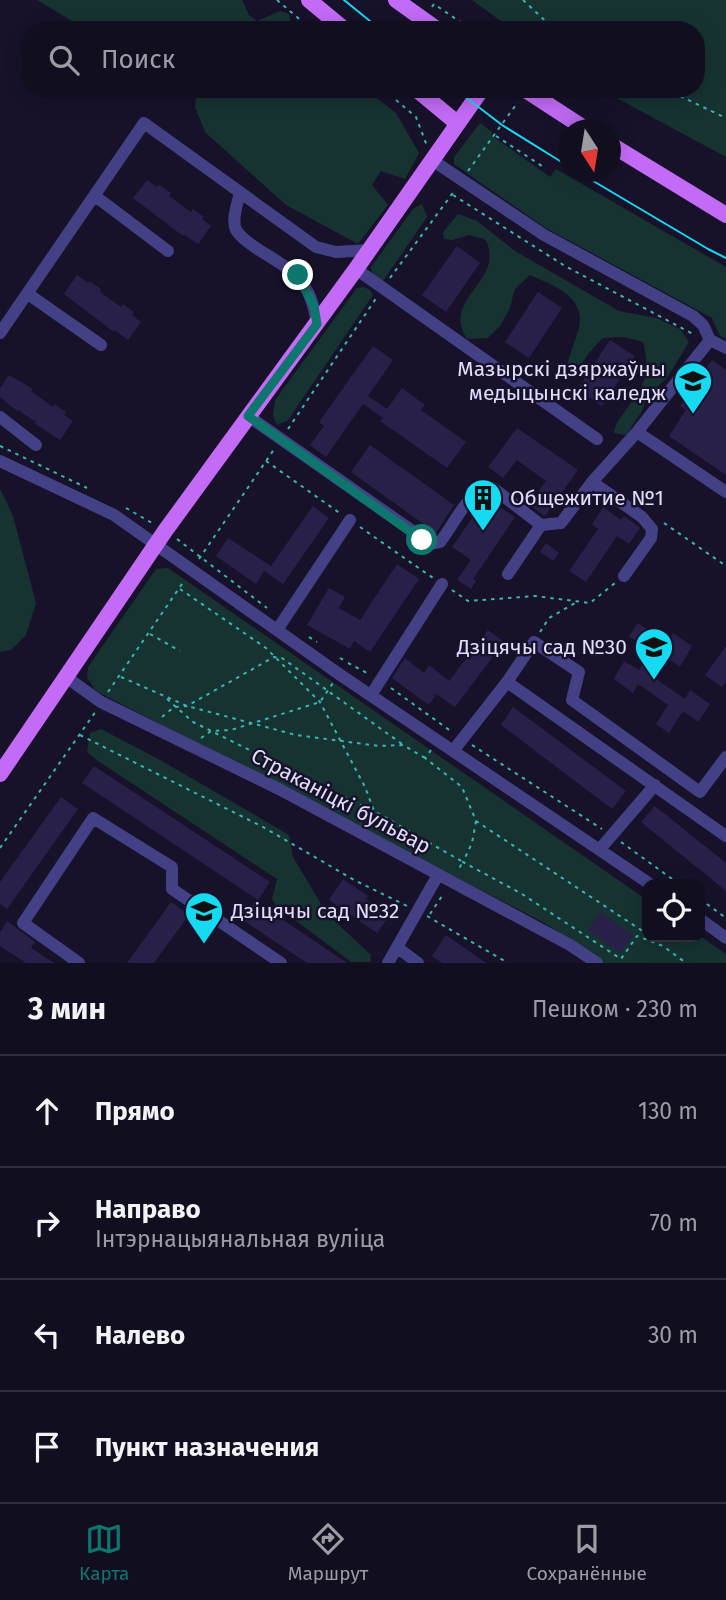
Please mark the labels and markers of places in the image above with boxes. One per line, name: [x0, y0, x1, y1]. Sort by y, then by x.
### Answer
place label: Мазырскі дзяржаўны медыцынскі каледж: [457, 356, 666, 406]
school or university icon: Мазырскі дзяржаўны медыцынскі каледж: [672, 360, 714, 415]
building icon: Общежитие №1: [462, 477, 504, 532]
place label: Общежитие №1: [510, 485, 664, 511]
school or university icon: Дзіцячы сад №30: [633, 626, 675, 681]
place label: Дзіцячы сад №30: [456, 634, 627, 660]
school or university icon: Дзіцячы сад №32: [183, 890, 225, 945]
place label: Дзіцячы сад №32: [230, 898, 399, 924]

